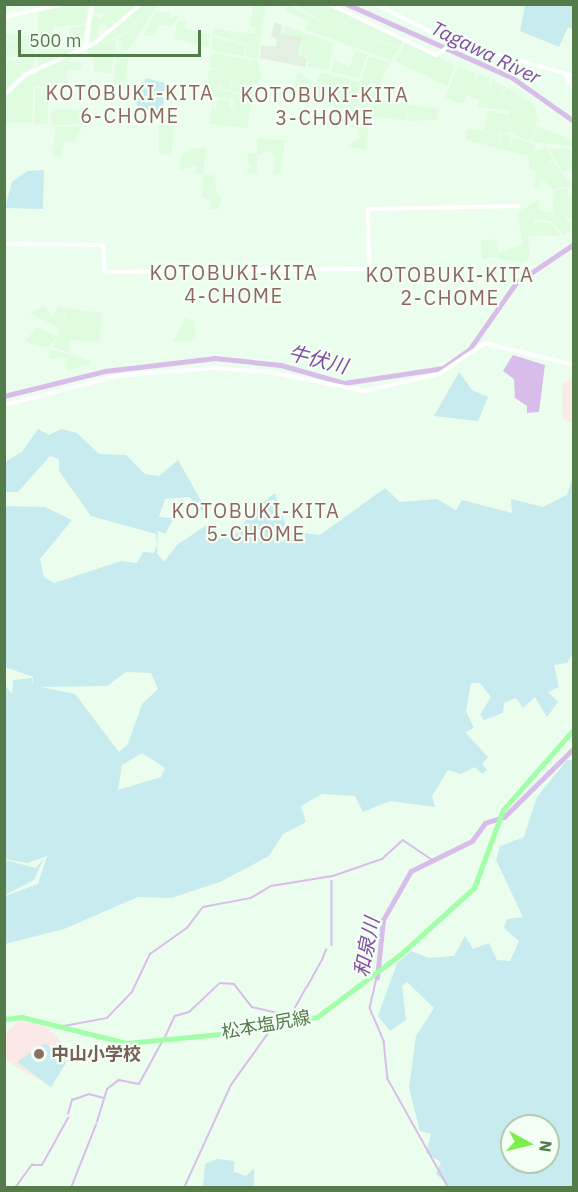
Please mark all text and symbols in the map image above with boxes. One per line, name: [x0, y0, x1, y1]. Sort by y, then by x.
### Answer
water label: Tagawa River: [427, 15, 545, 89]
scale bar: [21, 18, 204, 56]
text: 500 m: [29, 29, 81, 52]
district label: KOTOBUKI-KITA 6-CHOME: [46, 81, 214, 128]
district label: KOTOBUKI-KITA 3-CHOME: [241, 82, 409, 129]
district label: KOTOBUKI-KITA 4-CHOME: [150, 261, 318, 308]
district label: KOTOBUKI-KITA 2-CHOME: [366, 262, 534, 309]
water label: 牛伏川: [286, 340, 350, 378]
district label: KOTOBUKI-KITA 5-CHOME: [172, 499, 340, 546]
water label: 和泉川: [348, 915, 384, 979]
street label: 松本塩尻線: [220, 1007, 312, 1043]
place label: 中山小学校: [51, 1043, 141, 1065]
marker: 中山小学校: [32, 1047, 46, 1061]
north arrow: [500, 1114, 560, 1174]
text: N: [535, 1139, 557, 1153]

